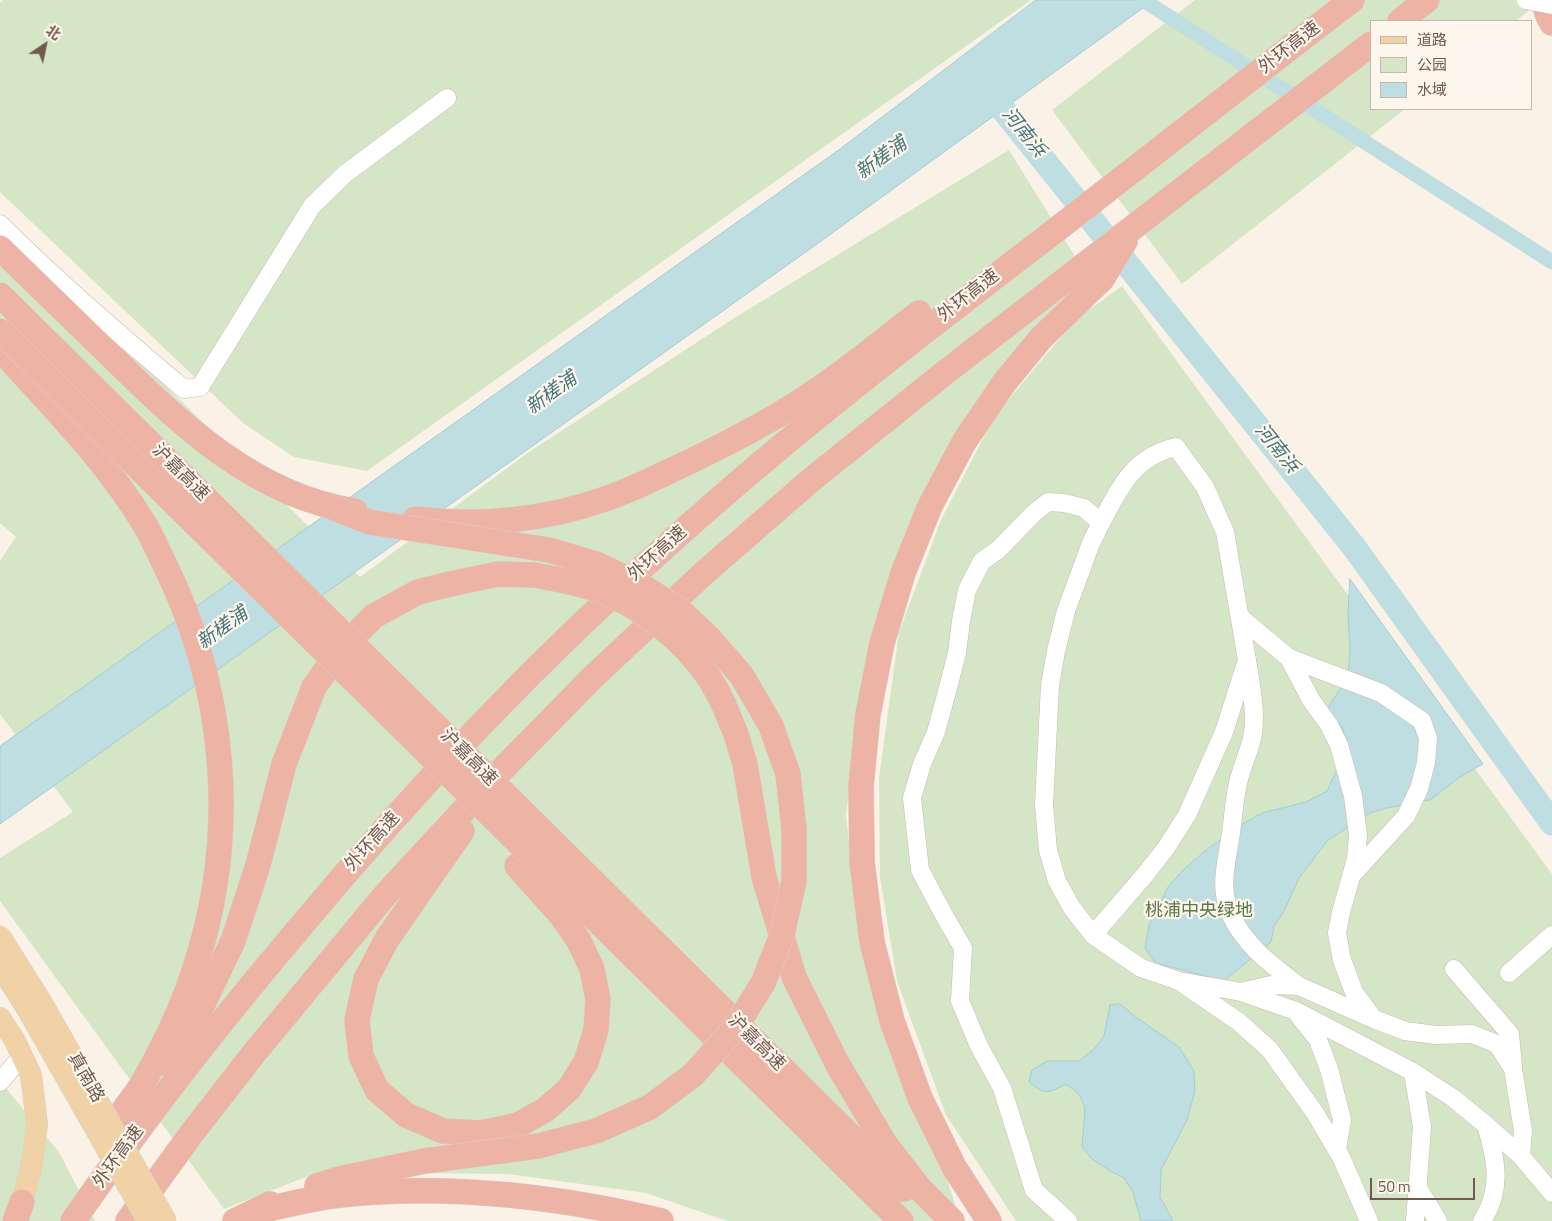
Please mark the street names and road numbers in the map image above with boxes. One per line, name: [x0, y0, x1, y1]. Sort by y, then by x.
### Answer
street label: 外环高速: [1255, 17, 1325, 79]
street label: 外环高速: [934, 265, 1004, 327]
street label: 沪嘉高速: [147, 440, 213, 506]
street label: 外环高速: [624, 522, 692, 586]
street label: 沪嘉高速: [435, 725, 501, 791]
street label: 外环高速: [341, 808, 405, 876]
street label: 沪嘉高速: [723, 1010, 789, 1076]
street label: 真南路: [62, 1049, 108, 1107]
street label: 外环高速: [89, 1122, 149, 1192]

